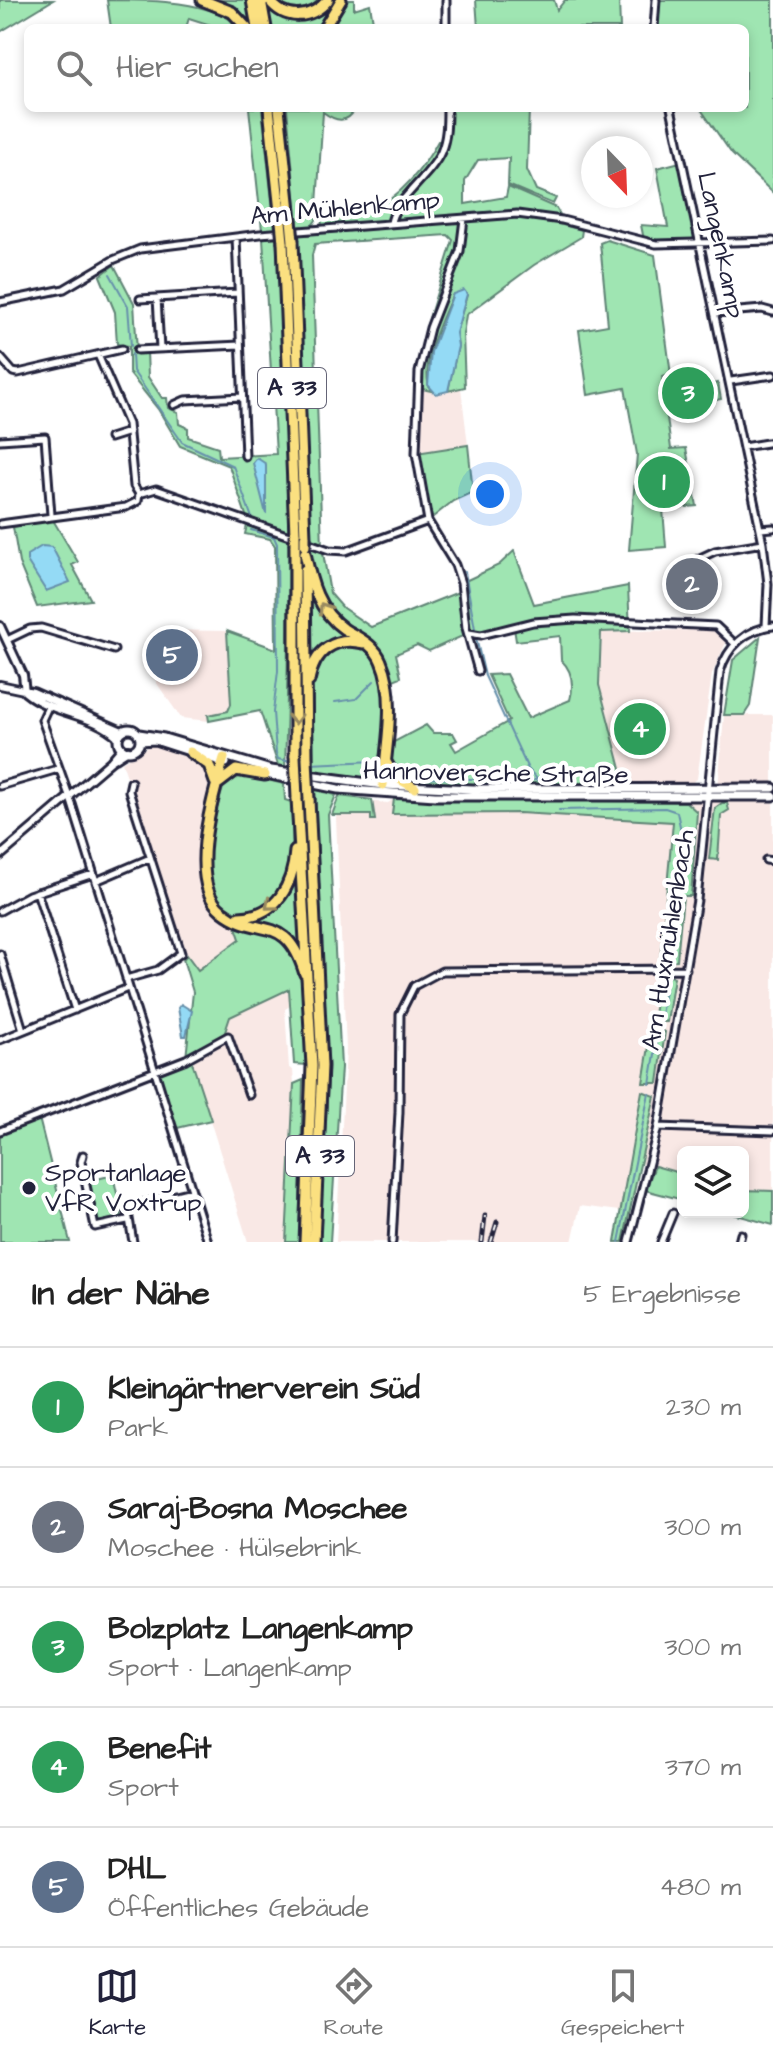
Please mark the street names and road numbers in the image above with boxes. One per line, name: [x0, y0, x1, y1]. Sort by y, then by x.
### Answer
street label: Langenkamp: [686, 169, 754, 322]
street label: Am Mühlenkamp: [249, 182, 441, 234]
road number: A 33: [258, 368, 326, 408]
street label: Hannoversche Straße: [363, 753, 629, 793]
street label: Am Huxmühlenbach: [633, 827, 703, 1053]
road number: A 33: [286, 1136, 354, 1176]

